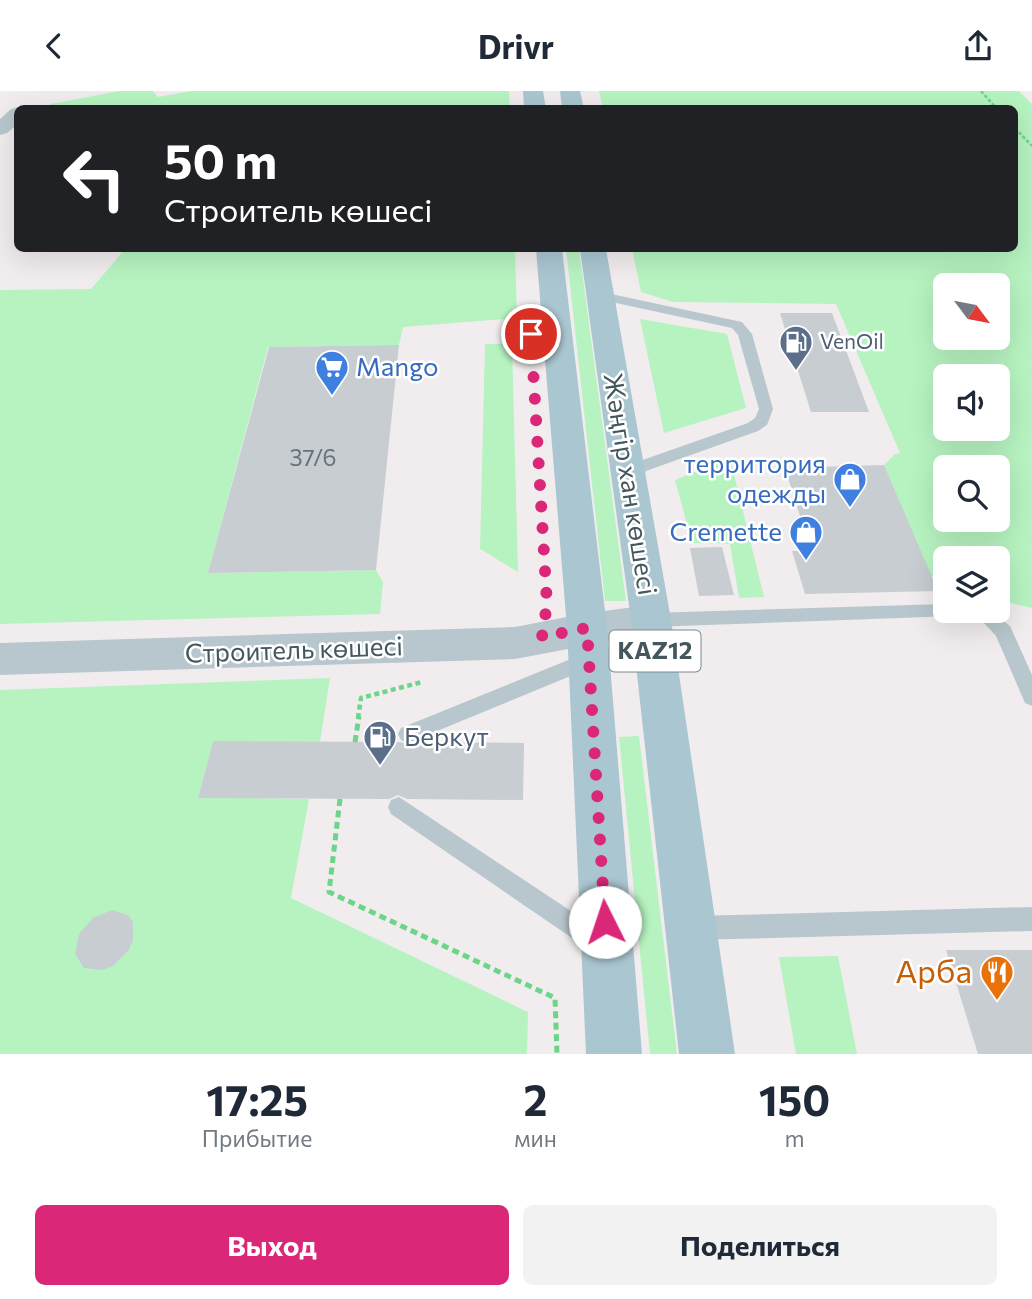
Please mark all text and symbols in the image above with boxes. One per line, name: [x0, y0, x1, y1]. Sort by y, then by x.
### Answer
text: Drivr: [478, 26, 554, 66]
icon: back: [35, 27, 73, 65]
icon: share: [959, 27, 997, 65]
text: 50 m: [164, 129, 277, 189]
icon: left: [49, 133, 140, 224]
text: Строитель көшесі: [164, 189, 432, 229]
north arrow: [933, 273, 1010, 350]
map controls: [933, 273, 1010, 623]
pin: [501, 304, 561, 364]
icon: arrive: [512, 315, 550, 353]
fuel station icon: VenOil: [777, 323, 815, 372]
place label: VenOil: [820, 328, 884, 353]
supermarket icon: Mango: [313, 348, 351, 397]
place label: Mango: [356, 350, 439, 381]
button: sound: [933, 364, 1010, 441]
street label: Жәңгір хан көшесі: [599, 370, 664, 597]
house number: 37/6: [289, 443, 337, 471]
place label: территория одежды: [684, 447, 826, 508]
button: search: [933, 455, 1010, 532]
shop icon: территория одежды: [831, 460, 869, 509]
shop icon: Cremette: [787, 513, 825, 562]
place label: Cremette: [669, 515, 782, 546]
button: layers: [933, 546, 1010, 623]
street label: Строитель көшесі: [184, 629, 403, 668]
road number: KAZ12: [610, 631, 700, 671]
fuel station icon: Беркут: [361, 718, 399, 767]
place label: Беркут: [404, 720, 489, 751]
position arrow: [568, 885, 642, 959]
place label: Арба: [895, 950, 972, 990]
restaurant icon: Арба: [978, 953, 1016, 1002]
text: 17:25: [206, 1073, 308, 1125]
text: 2: [524, 1073, 548, 1125]
text: 150: [759, 1073, 830, 1125]
text: Прибытие: [202, 1124, 312, 1152]
text: мин: [514, 1124, 557, 1152]
text: m: [784, 1124, 804, 1152]
button: Выход: [35, 1205, 509, 1285]
button: Поделиться: [523, 1205, 997, 1285]

